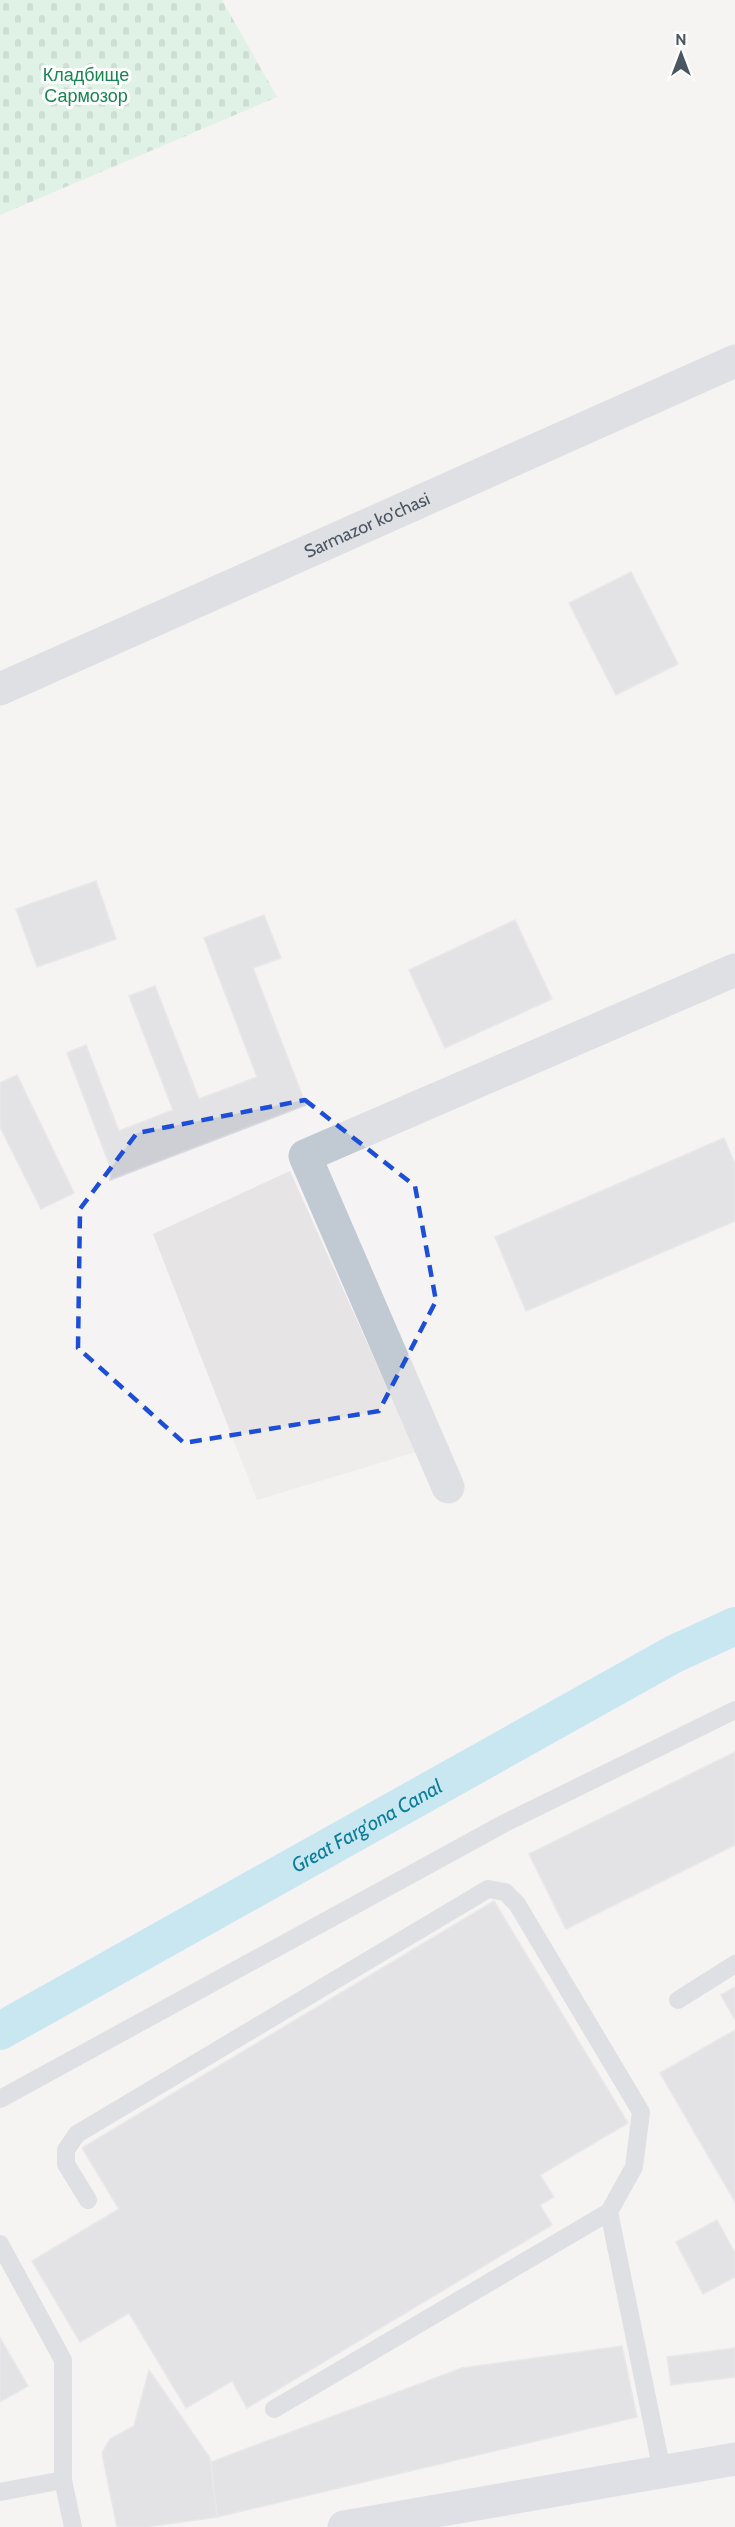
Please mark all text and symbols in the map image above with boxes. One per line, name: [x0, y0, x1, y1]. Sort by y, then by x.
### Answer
north arrow: [651, 24, 711, 84]
text: N: [675, 30, 687, 49]
park label: Кладбище Сармозор: [43, 64, 129, 107]
street label: Sarmazor ko'chasi: [301, 488, 433, 563]
water label: Great Farg'ona Canal: [287, 1774, 446, 1878]

